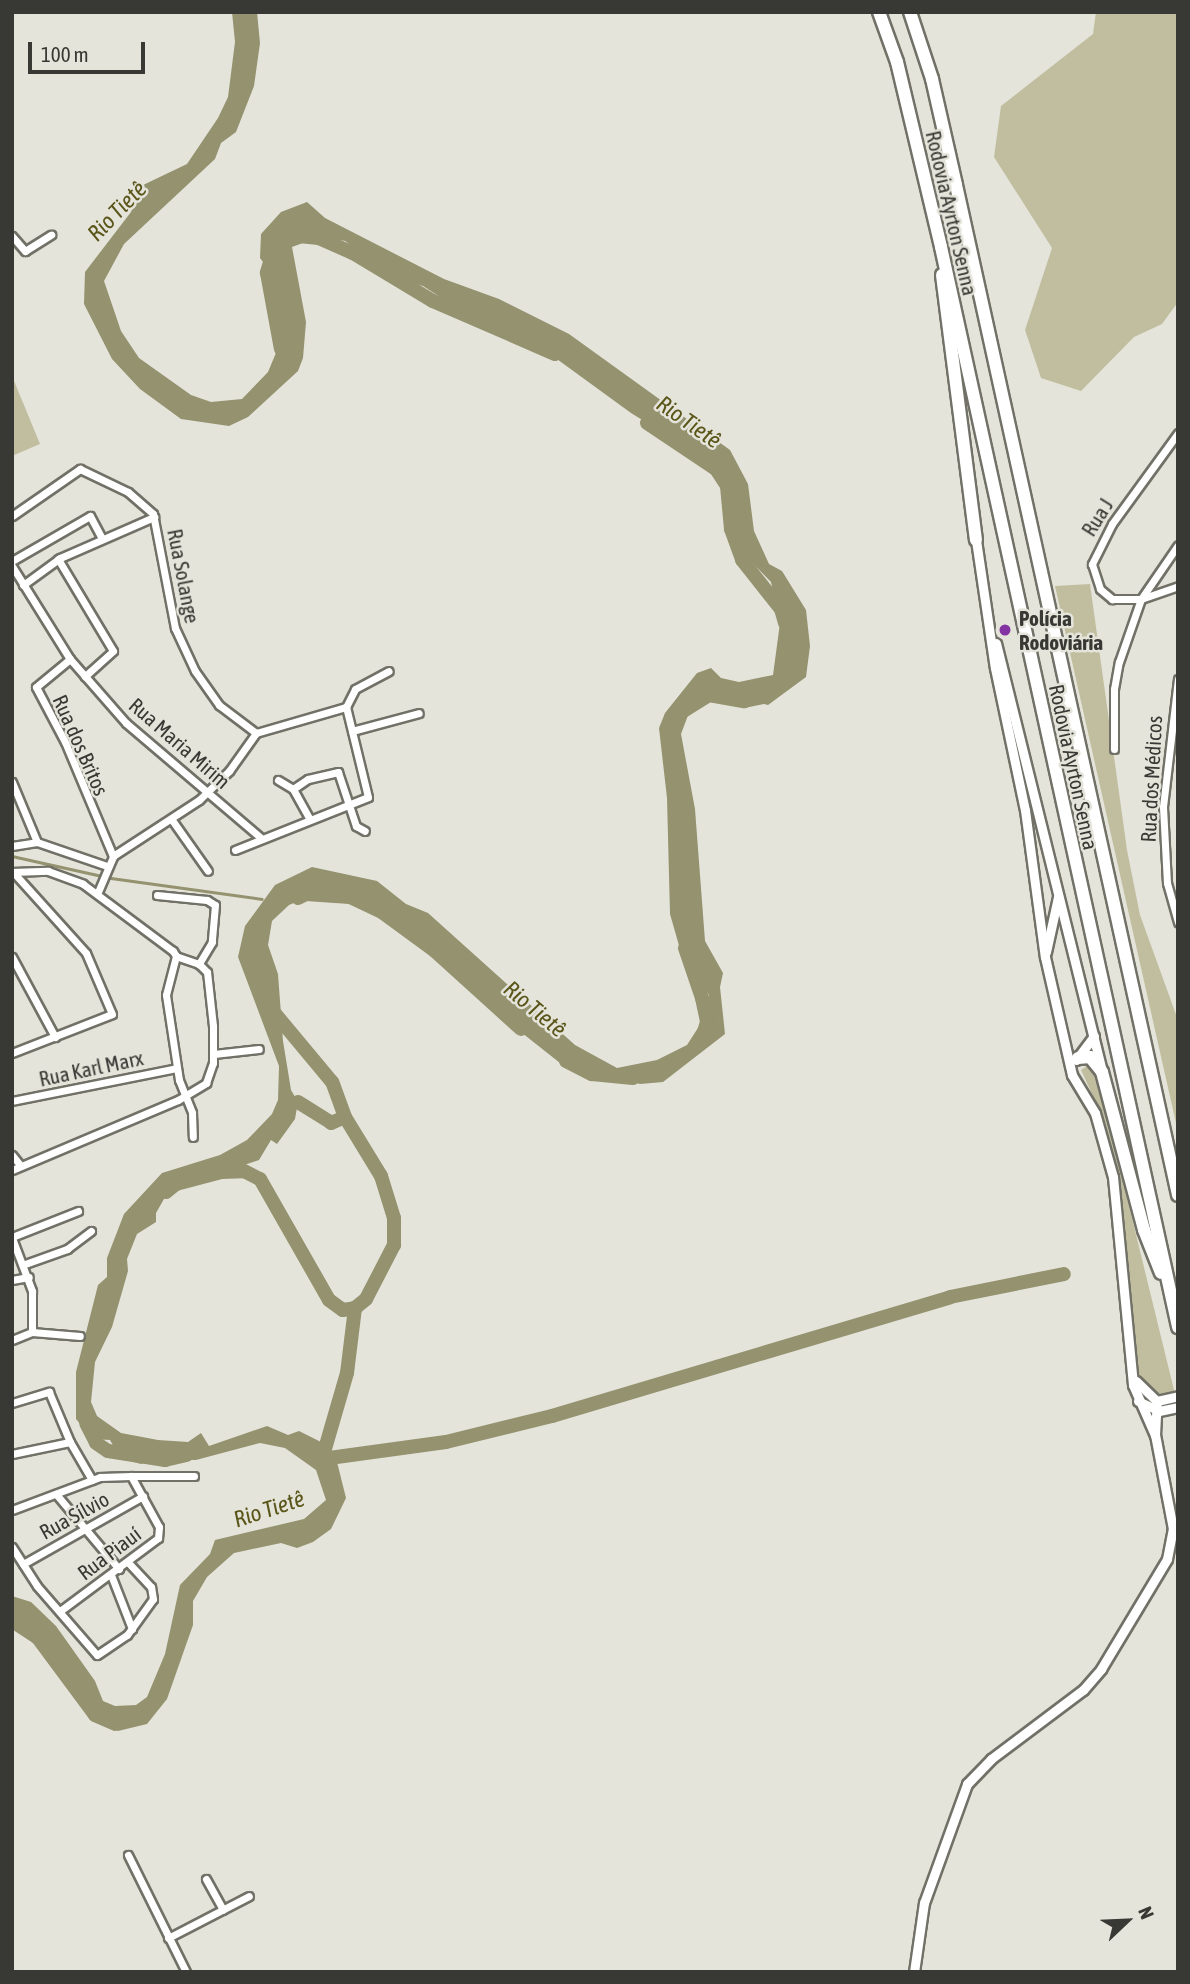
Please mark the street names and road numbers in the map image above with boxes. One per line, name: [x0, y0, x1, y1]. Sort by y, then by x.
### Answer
street label: Rodovia Ayrton Senna: [921, 128, 983, 298]
street label: Rua J: [1076, 493, 1118, 541]
street label: Rua Solange: [163, 527, 205, 625]
street label: Rodovia Ayrton Senna: [1044, 682, 1104, 852]
street label: Rua dos Britos: [48, 691, 114, 799]
street label: Rua Maria Mirim: [124, 692, 236, 794]
street label: Rua dos Médicos: [1135, 715, 1167, 843]
street label: Rua Karl Marx: [37, 1045, 145, 1091]
street label: Rua Sílvio: [35, 1486, 113, 1544]
street label: Rua Piauí: [72, 1521, 146, 1585]

